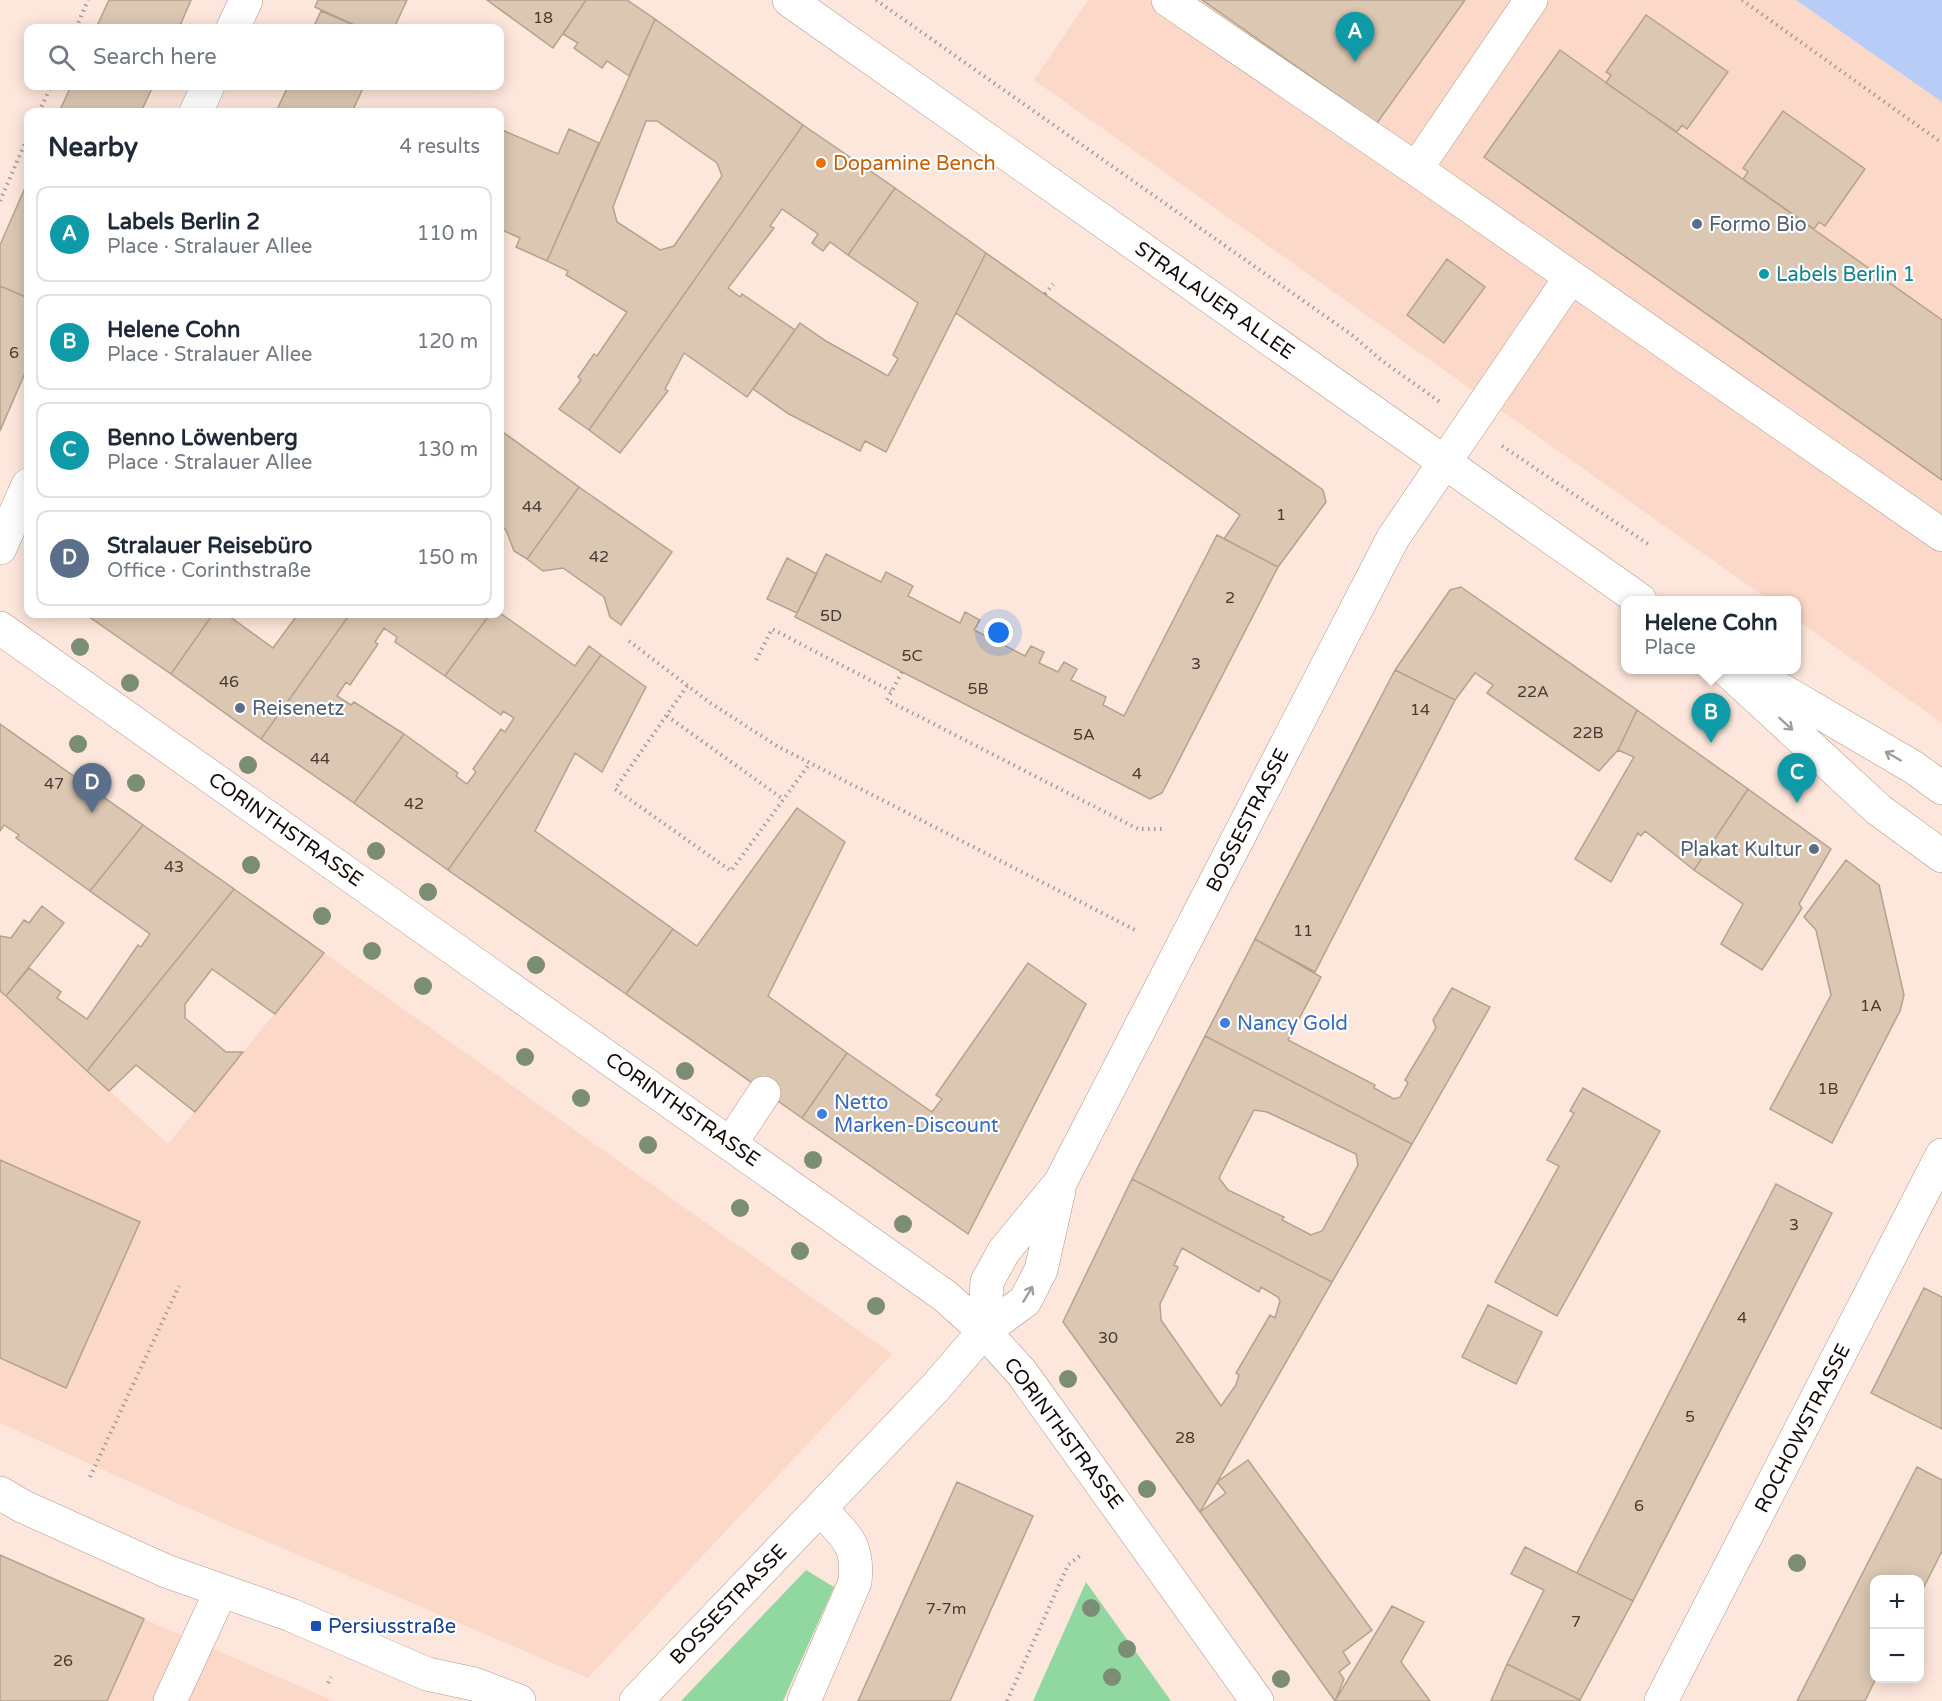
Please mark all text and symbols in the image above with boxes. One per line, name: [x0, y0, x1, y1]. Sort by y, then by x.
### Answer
house number: 18: [533, 8, 553, 28]
pin: A: [1336, 13, 1374, 62]
search box: [24, 24, 504, 90]
icon: search: [45, 41, 78, 74]
text: Search here: [93, 44, 217, 70]
text: Nearby: [48, 132, 138, 163]
text: 4 results: [400, 135, 480, 159]
place label: Dopamine Bench: [833, 152, 996, 176]
marker: Dopamine Bench: [814, 156, 828, 170]
text: Labels Berlin 2: [107, 209, 260, 235]
place label: Formo Bio: [1709, 213, 1807, 237]
marker: Formo Bio: [1690, 217, 1704, 231]
text: A: [62, 222, 77, 246]
text: 110 m: [417, 222, 478, 246]
text: Place · Stralauer Allee: [107, 235, 312, 259]
street label: STRALAUER ALLEE: [1130, 237, 1299, 365]
place label: Labels Berlin 1: [1776, 263, 1915, 287]
marker: Labels Berlin 1: [1757, 267, 1771, 281]
text: Helene Cohn: [107, 317, 240, 343]
text: B: [63, 330, 76, 354]
text: 120 m: [417, 330, 478, 354]
house number: 6: [9, 343, 19, 363]
text: Place · Stralauer Allee: [107, 343, 312, 367]
text: Benno Löwenberg: [107, 425, 298, 451]
text: C: [63, 438, 76, 462]
text: 130 m: [417, 438, 478, 462]
text: Place · Stralauer Allee: [107, 451, 312, 475]
house number: 44: [522, 497, 542, 517]
house number: 1: [1276, 505, 1286, 525]
text: Stralauer Reisebüro: [107, 533, 312, 559]
text: D: [62, 546, 77, 570]
text: 150 m: [417, 546, 478, 570]
house number: 42: [589, 547, 609, 567]
text: Office · Corinthstraße: [107, 559, 311, 583]
house number: 2: [1225, 588, 1235, 608]
popup: [1621, 596, 1801, 674]
house number: 5D: [820, 606, 842, 626]
text: Helene Cohn: [1644, 610, 1778, 636]
your location: [984, 618, 1013, 647]
text: Place: [1644, 636, 1696, 660]
house number: 5C: [901, 646, 923, 666]
house number: 3: [1191, 654, 1201, 674]
house number: 46: [219, 672, 239, 692]
house number: 5B: [967, 679, 989, 699]
house number: 22A: [1517, 682, 1549, 702]
pin: B: [1692, 694, 1730, 743]
place label: Reisenetz: [252, 697, 345, 721]
house number: 14: [1410, 700, 1430, 720]
marker: Reisenetz: [233, 701, 247, 715]
one-way arrow: [1778, 716, 1793, 731]
house number: 22B: [1572, 723, 1604, 743]
house number: 5A: [1073, 725, 1095, 745]
street label: BOSSESTRASSE: [1201, 745, 1294, 896]
house number: 44: [310, 749, 330, 769]
one-way arrow: [1885, 749, 1902, 761]
pin: C: [1778, 754, 1816, 803]
pin: D: [72, 764, 112, 813]
house number: 4: [1132, 764, 1142, 784]
street label: CORINTHSTRASSE: [203, 767, 367, 892]
house number: 47: [44, 774, 64, 794]
house number: 42: [404, 794, 424, 814]
place label: Plakat Kultur: [1680, 838, 1802, 862]
marker: Plakat Kultur: [1807, 842, 1821, 856]
house number: 43: [164, 857, 184, 877]
house number: 11: [1293, 921, 1313, 941]
house number: 1A: [1860, 996, 1882, 1016]
place label: Nancy Gold: [1237, 1012, 1348, 1036]
marker: Nancy Gold: [1218, 1016, 1232, 1030]
street label: CORINTHSTRASSE: [600, 1047, 764, 1172]
house number: 1B: [1817, 1079, 1839, 1099]
place label: Netto Marken-Discount: [834, 1091, 999, 1138]
marker: Netto Marken-Discount: [815, 1107, 829, 1121]
house number: 3: [1789, 1215, 1799, 1235]
one-way arrow: [1022, 1286, 1034, 1303]
house number: 4: [1737, 1308, 1747, 1328]
house number: 30: [1098, 1328, 1118, 1348]
street label: ROCHOWSTRASSE: [1750, 1340, 1856, 1517]
street label: CORINTHSTRASSE: [998, 1353, 1128, 1514]
house number: 5: [1685, 1407, 1695, 1427]
house number: 28: [1175, 1428, 1195, 1448]
house number: 6: [1634, 1496, 1644, 1516]
street label: BOSSESTRASSE: [665, 1540, 792, 1670]
map controls: [1870, 1575, 1924, 1683]
button: +: [1870, 1575, 1924, 1629]
house number: 7-7m: [926, 1599, 966, 1619]
house number: 7: [1571, 1612, 1581, 1632]
place label: Persiusstraße: [328, 1615, 456, 1639]
marker: Persiusstraße: [309, 1619, 323, 1633]
button: −: [1870, 1629, 1924, 1683]
house number: 26: [53, 1651, 73, 1671]

